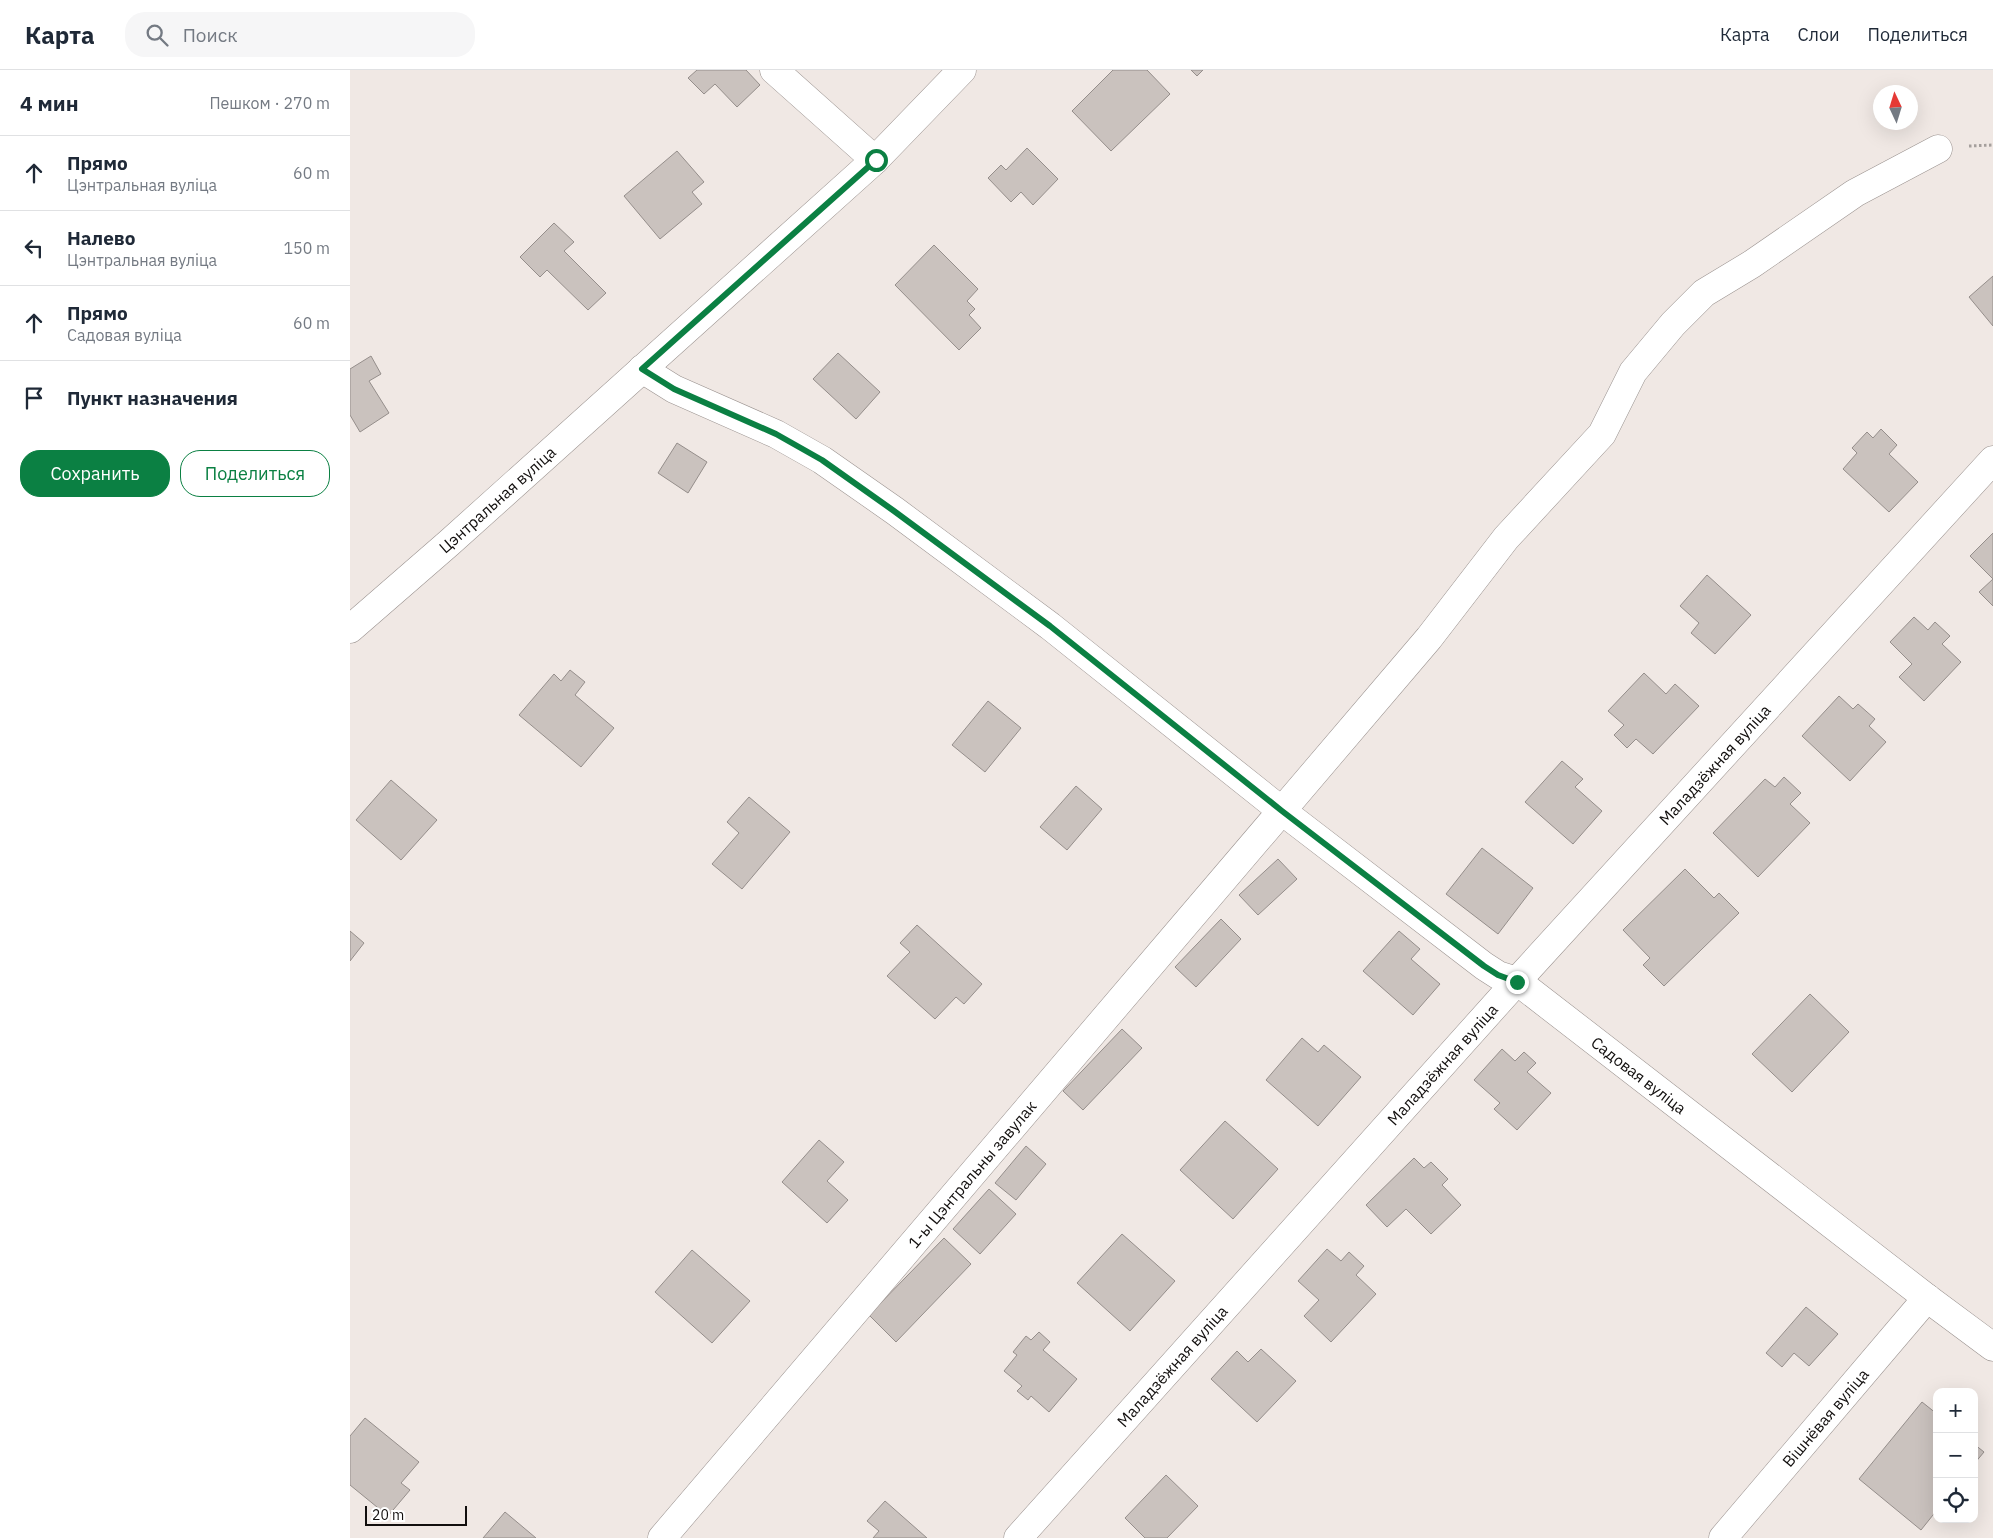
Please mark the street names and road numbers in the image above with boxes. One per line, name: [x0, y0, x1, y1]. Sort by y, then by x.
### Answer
street label: Цэнтральная вуліца: [435, 442, 560, 557]
street label: Маладзёжная вуліца: [1655, 700, 1775, 829]
street label: Маладзёжная вуліца: [1383, 999, 1502, 1129]
street label: Садовая вуліца: [1587, 1032, 1691, 1119]
street label: 1-ы Цэнтральны завулак: [904, 1096, 1041, 1252]
street label: Маладзёжная вуліца: [1113, 1301, 1232, 1431]
street label: Вішнёвая вуліца: [1778, 1364, 1873, 1471]

